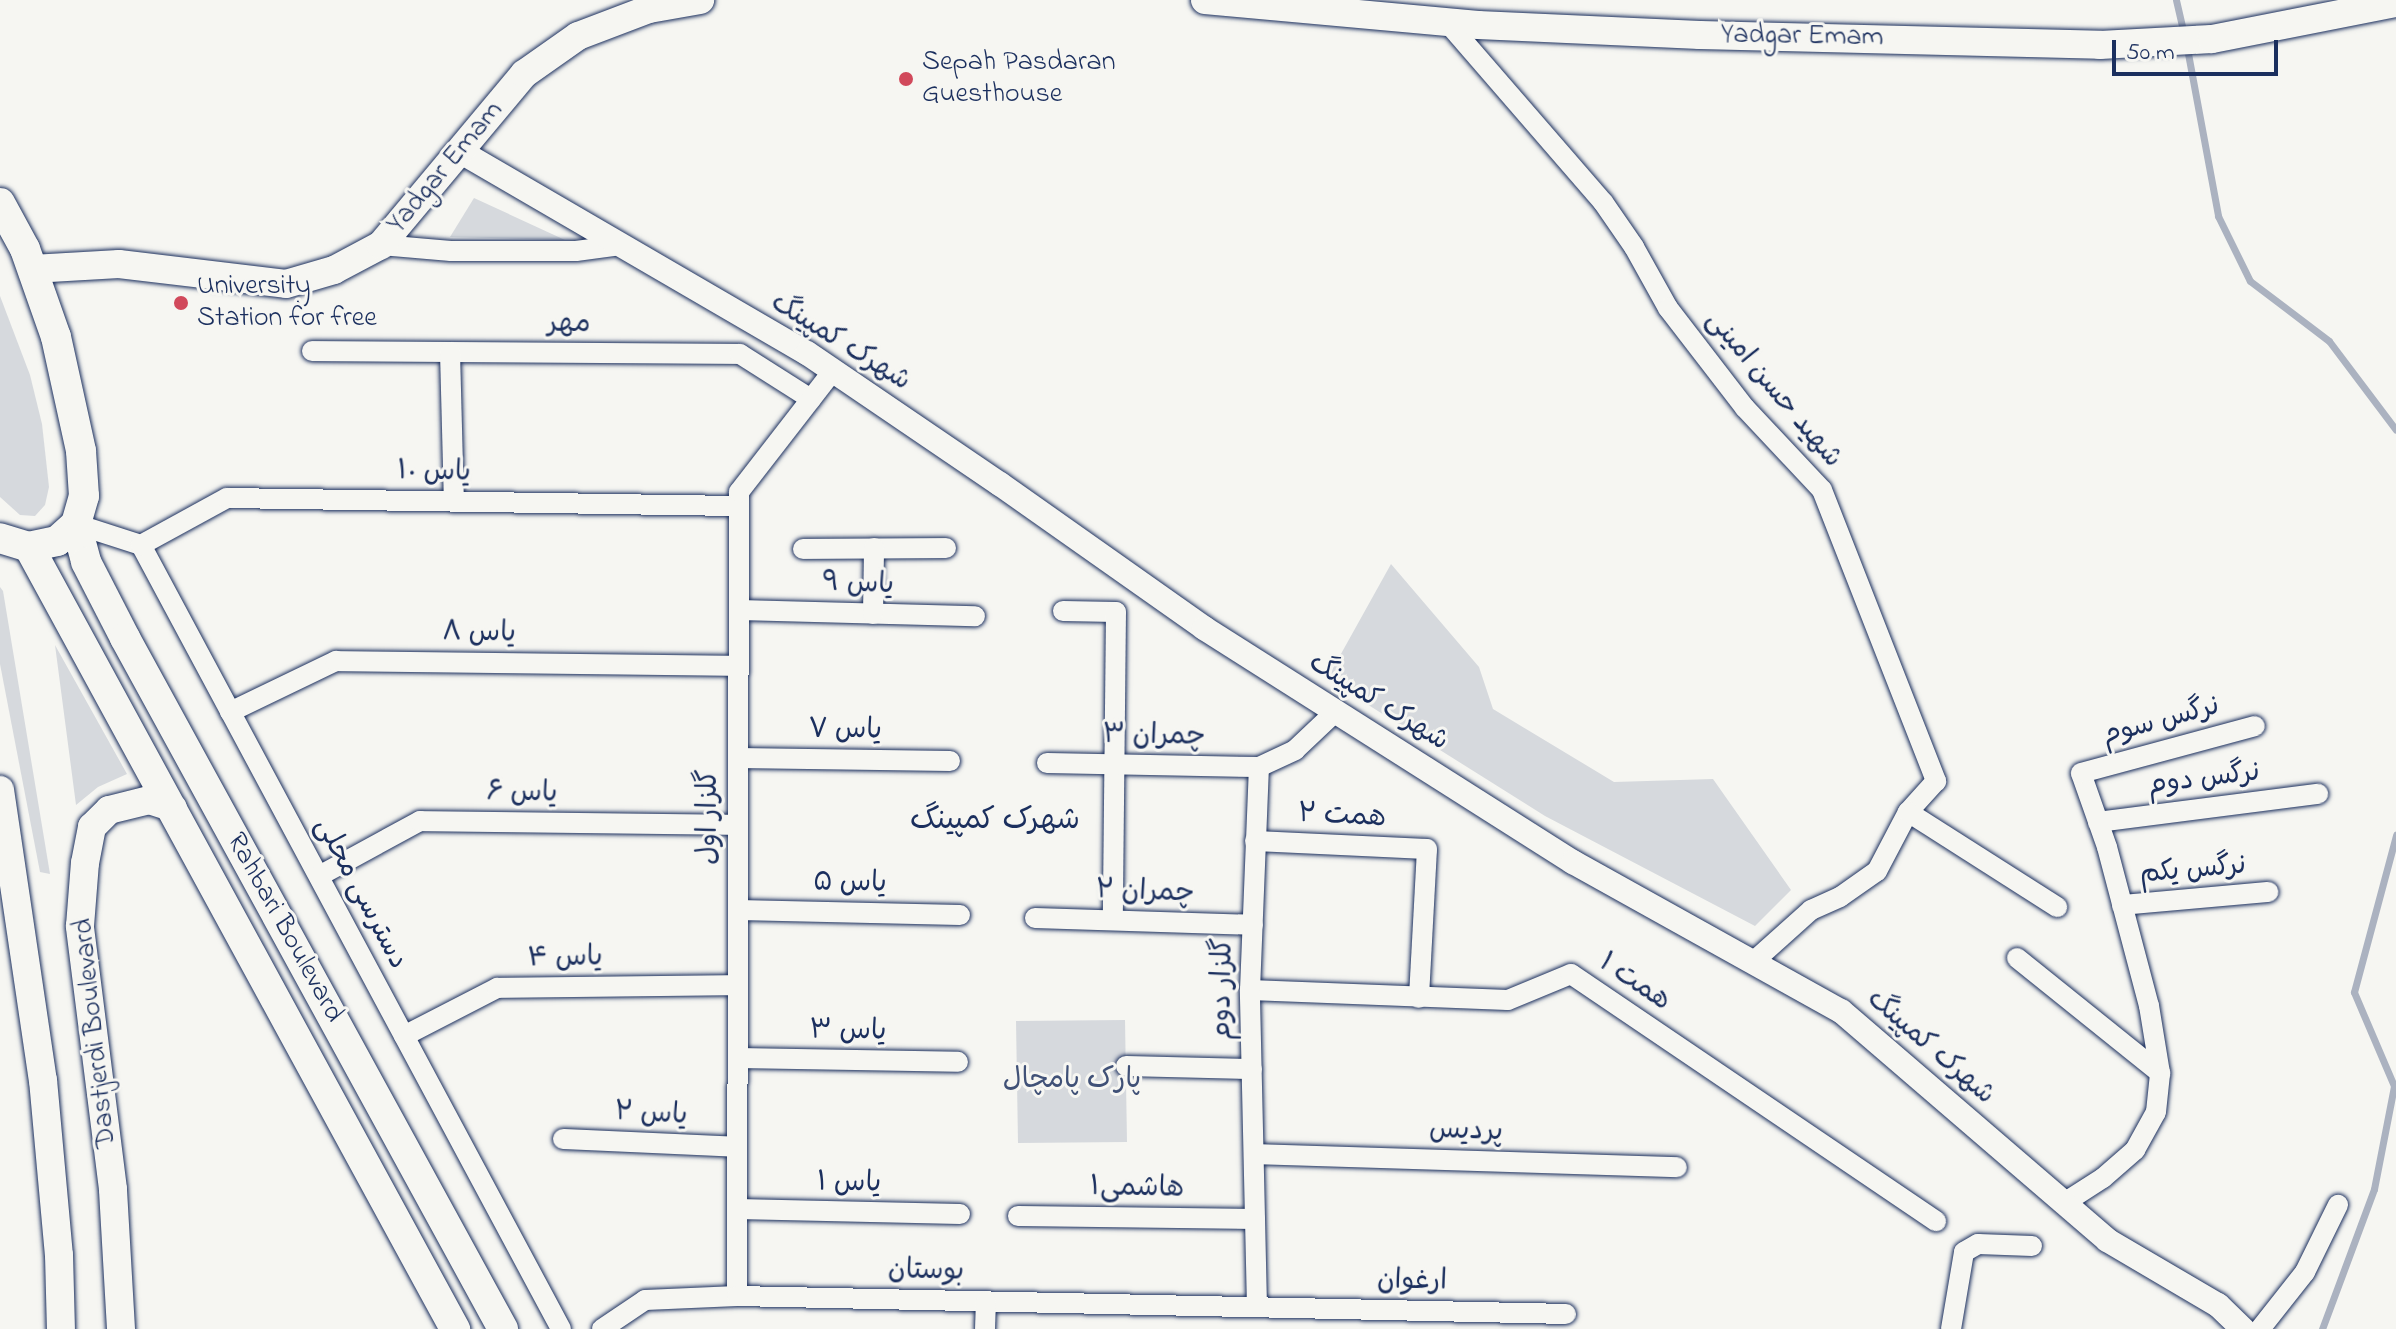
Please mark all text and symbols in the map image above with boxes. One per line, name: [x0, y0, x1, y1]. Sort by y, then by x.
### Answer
street label: Yadgar Emam: [1720, 19, 1884, 55]
scale bar: [2116, 24, 2282, 74]
text: 50 m: [2126, 36, 2175, 71]
place label: Sepah Pasdaran Guesthouse: [922, 46, 1116, 112]
marker: Sepah Pasdaran Guesthouse: [897, 70, 915, 88]
street label: Yadgar Emam: [381, 95, 511, 241]
place label: University Station for free: [197, 270, 377, 336]
street label: شهرک کمپینگ: [764, 287, 916, 399]
marker: University Station for free: [172, 294, 190, 312]
street label: شهید حسن امینی: [1698, 305, 1848, 475]
street label: مهر: [547, 308, 591, 342]
street label: یاس ۱۰: [397, 456, 471, 490]
street label: یاس ۹: [821, 567, 895, 603]
street label: یاس ۸: [442, 617, 516, 651]
street label: شهرک کمپینگ: [1302, 647, 1454, 759]
street label: نرگس سوم: [2099, 690, 2223, 754]
street label: یاس ۷: [808, 714, 882, 748]
street label: چمران ۳: [1102, 719, 1206, 755]
street label: نرگس دوم: [2146, 756, 2262, 804]
street label: گلزار اول: [693, 769, 727, 865]
street label: یاس ۶: [486, 777, 558, 811]
street label: همت ۲: [1297, 798, 1387, 836]
district label: شهرک کمپینگ: [910, 803, 1080, 839]
street label: دسترسی محلی: [306, 813, 414, 975]
street label: Rahbari Boulevard: [218, 827, 350, 1029]
street label: نرگس یکم: [2138, 850, 2248, 892]
street label: یاس ۵: [813, 867, 887, 901]
street label: چمران ۲: [1095, 874, 1195, 912]
street label: Dastjerdi Boulevard: [67, 916, 125, 1150]
street label: گلزار دوم: [1206, 937, 1242, 1041]
street label: یاس ۴: [527, 942, 603, 976]
street label: همت ۱: [1592, 947, 1676, 1019]
street label: شهرک کمپینگ: [1859, 983, 2001, 1113]
street label: یاس ۳: [809, 1015, 887, 1049]
park label: پارک پامچال: [1003, 1064, 1141, 1098]
street label: یاس ۲: [614, 1096, 688, 1134]
street label: پردیس: [1429, 1114, 1503, 1150]
street label: یاس ۱: [816, 1167, 882, 1201]
street label: هاشمی۱: [1090, 1171, 1184, 1207]
street label: بوستان: [887, 1255, 965, 1289]
street label: ارغوان: [1377, 1265, 1447, 1299]

